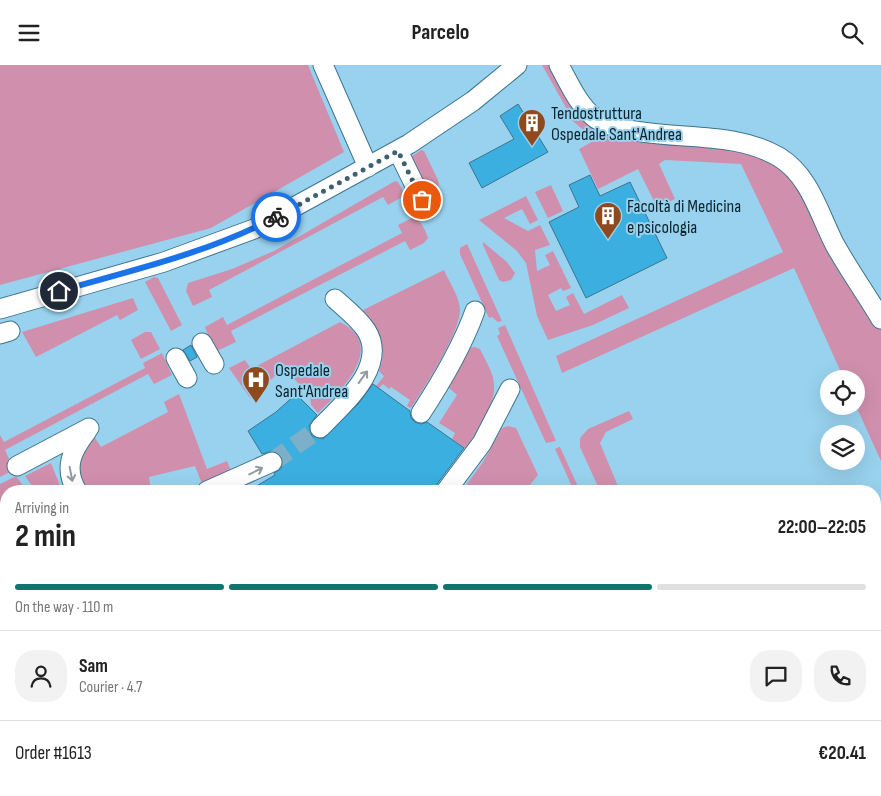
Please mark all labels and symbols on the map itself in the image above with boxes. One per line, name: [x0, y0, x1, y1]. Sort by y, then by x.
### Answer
place label: Tendostruttura Ospedale Sant'Andrea: [551, 103, 682, 145]
building icon: Tendostruttura Ospedale Sant'Andrea: [517, 108, 547, 147]
pin: [401, 179, 443, 221]
courier: [251, 192, 301, 242]
place label: Facoltà di Medicina e psicologia: [627, 196, 741, 238]
building icon: Facoltà di Medicina e psicologia: [593, 201, 623, 240]
pin: [38, 270, 80, 312]
place label: Ospedale Sant'Andrea: [275, 360, 348, 402]
hospital icon: Ospedale Sant'Andrea: [241, 365, 271, 404]
one-way arrow: [358, 370, 368, 384]
one-way arrow: [67, 466, 76, 482]
one-way arrow: [248, 466, 263, 475]

